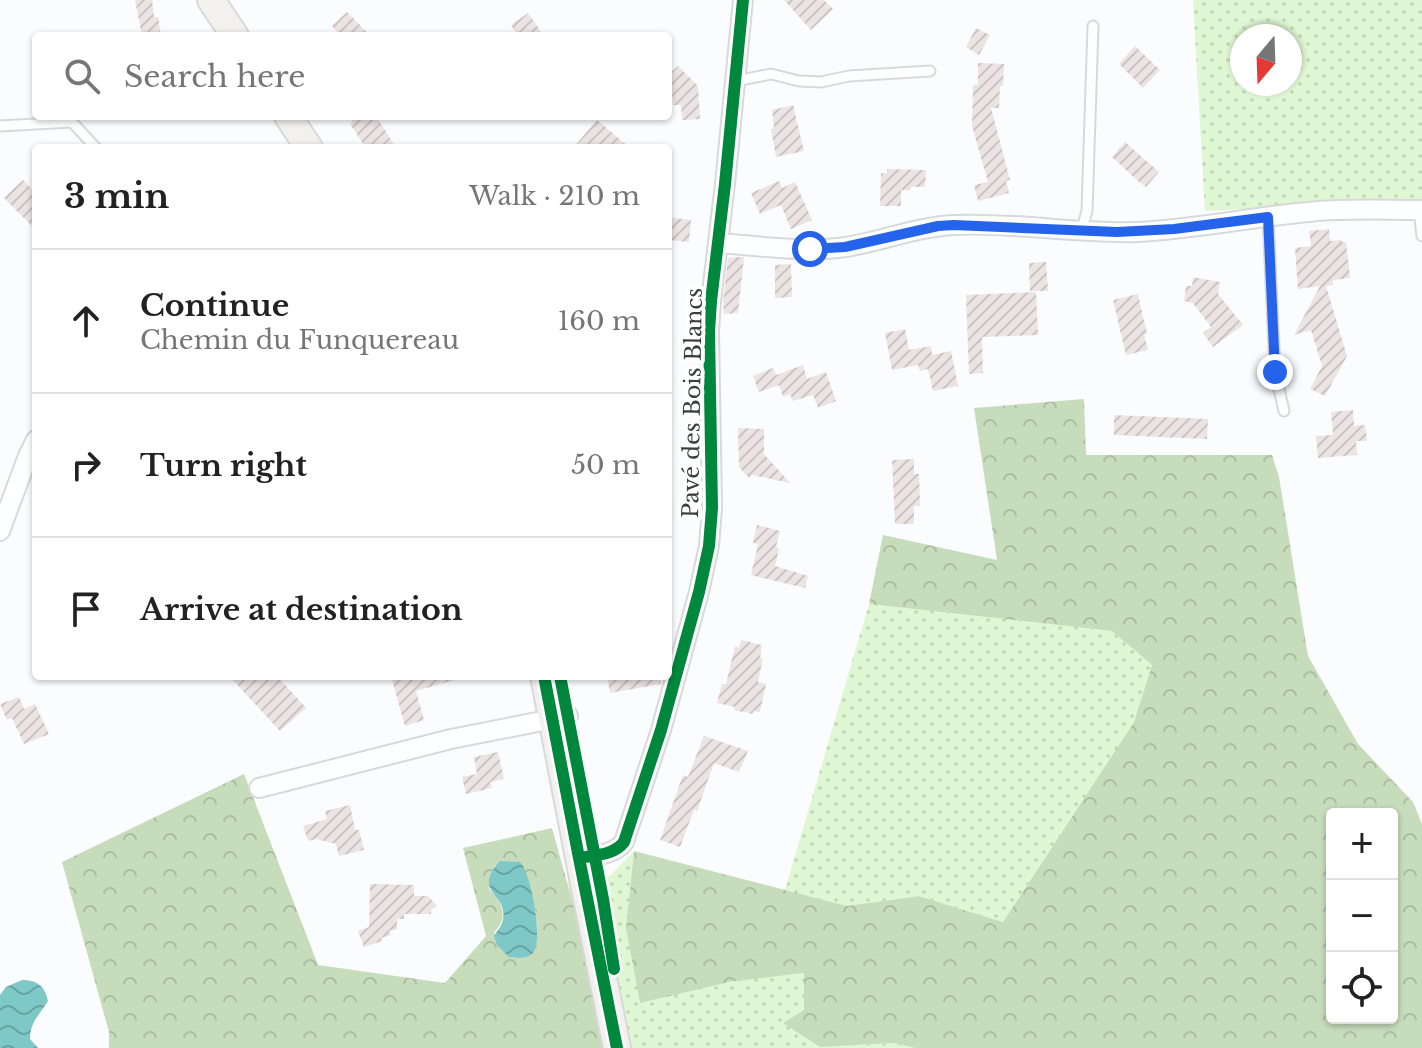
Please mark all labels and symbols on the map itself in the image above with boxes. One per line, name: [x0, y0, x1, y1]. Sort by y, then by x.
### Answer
north arrow: [1230, 24, 1302, 96]
route start: [792, 231, 828, 267]
street label: Pavé des Bois Blancs: [677, 288, 708, 518]
route end: [1257, 354, 1293, 390]

